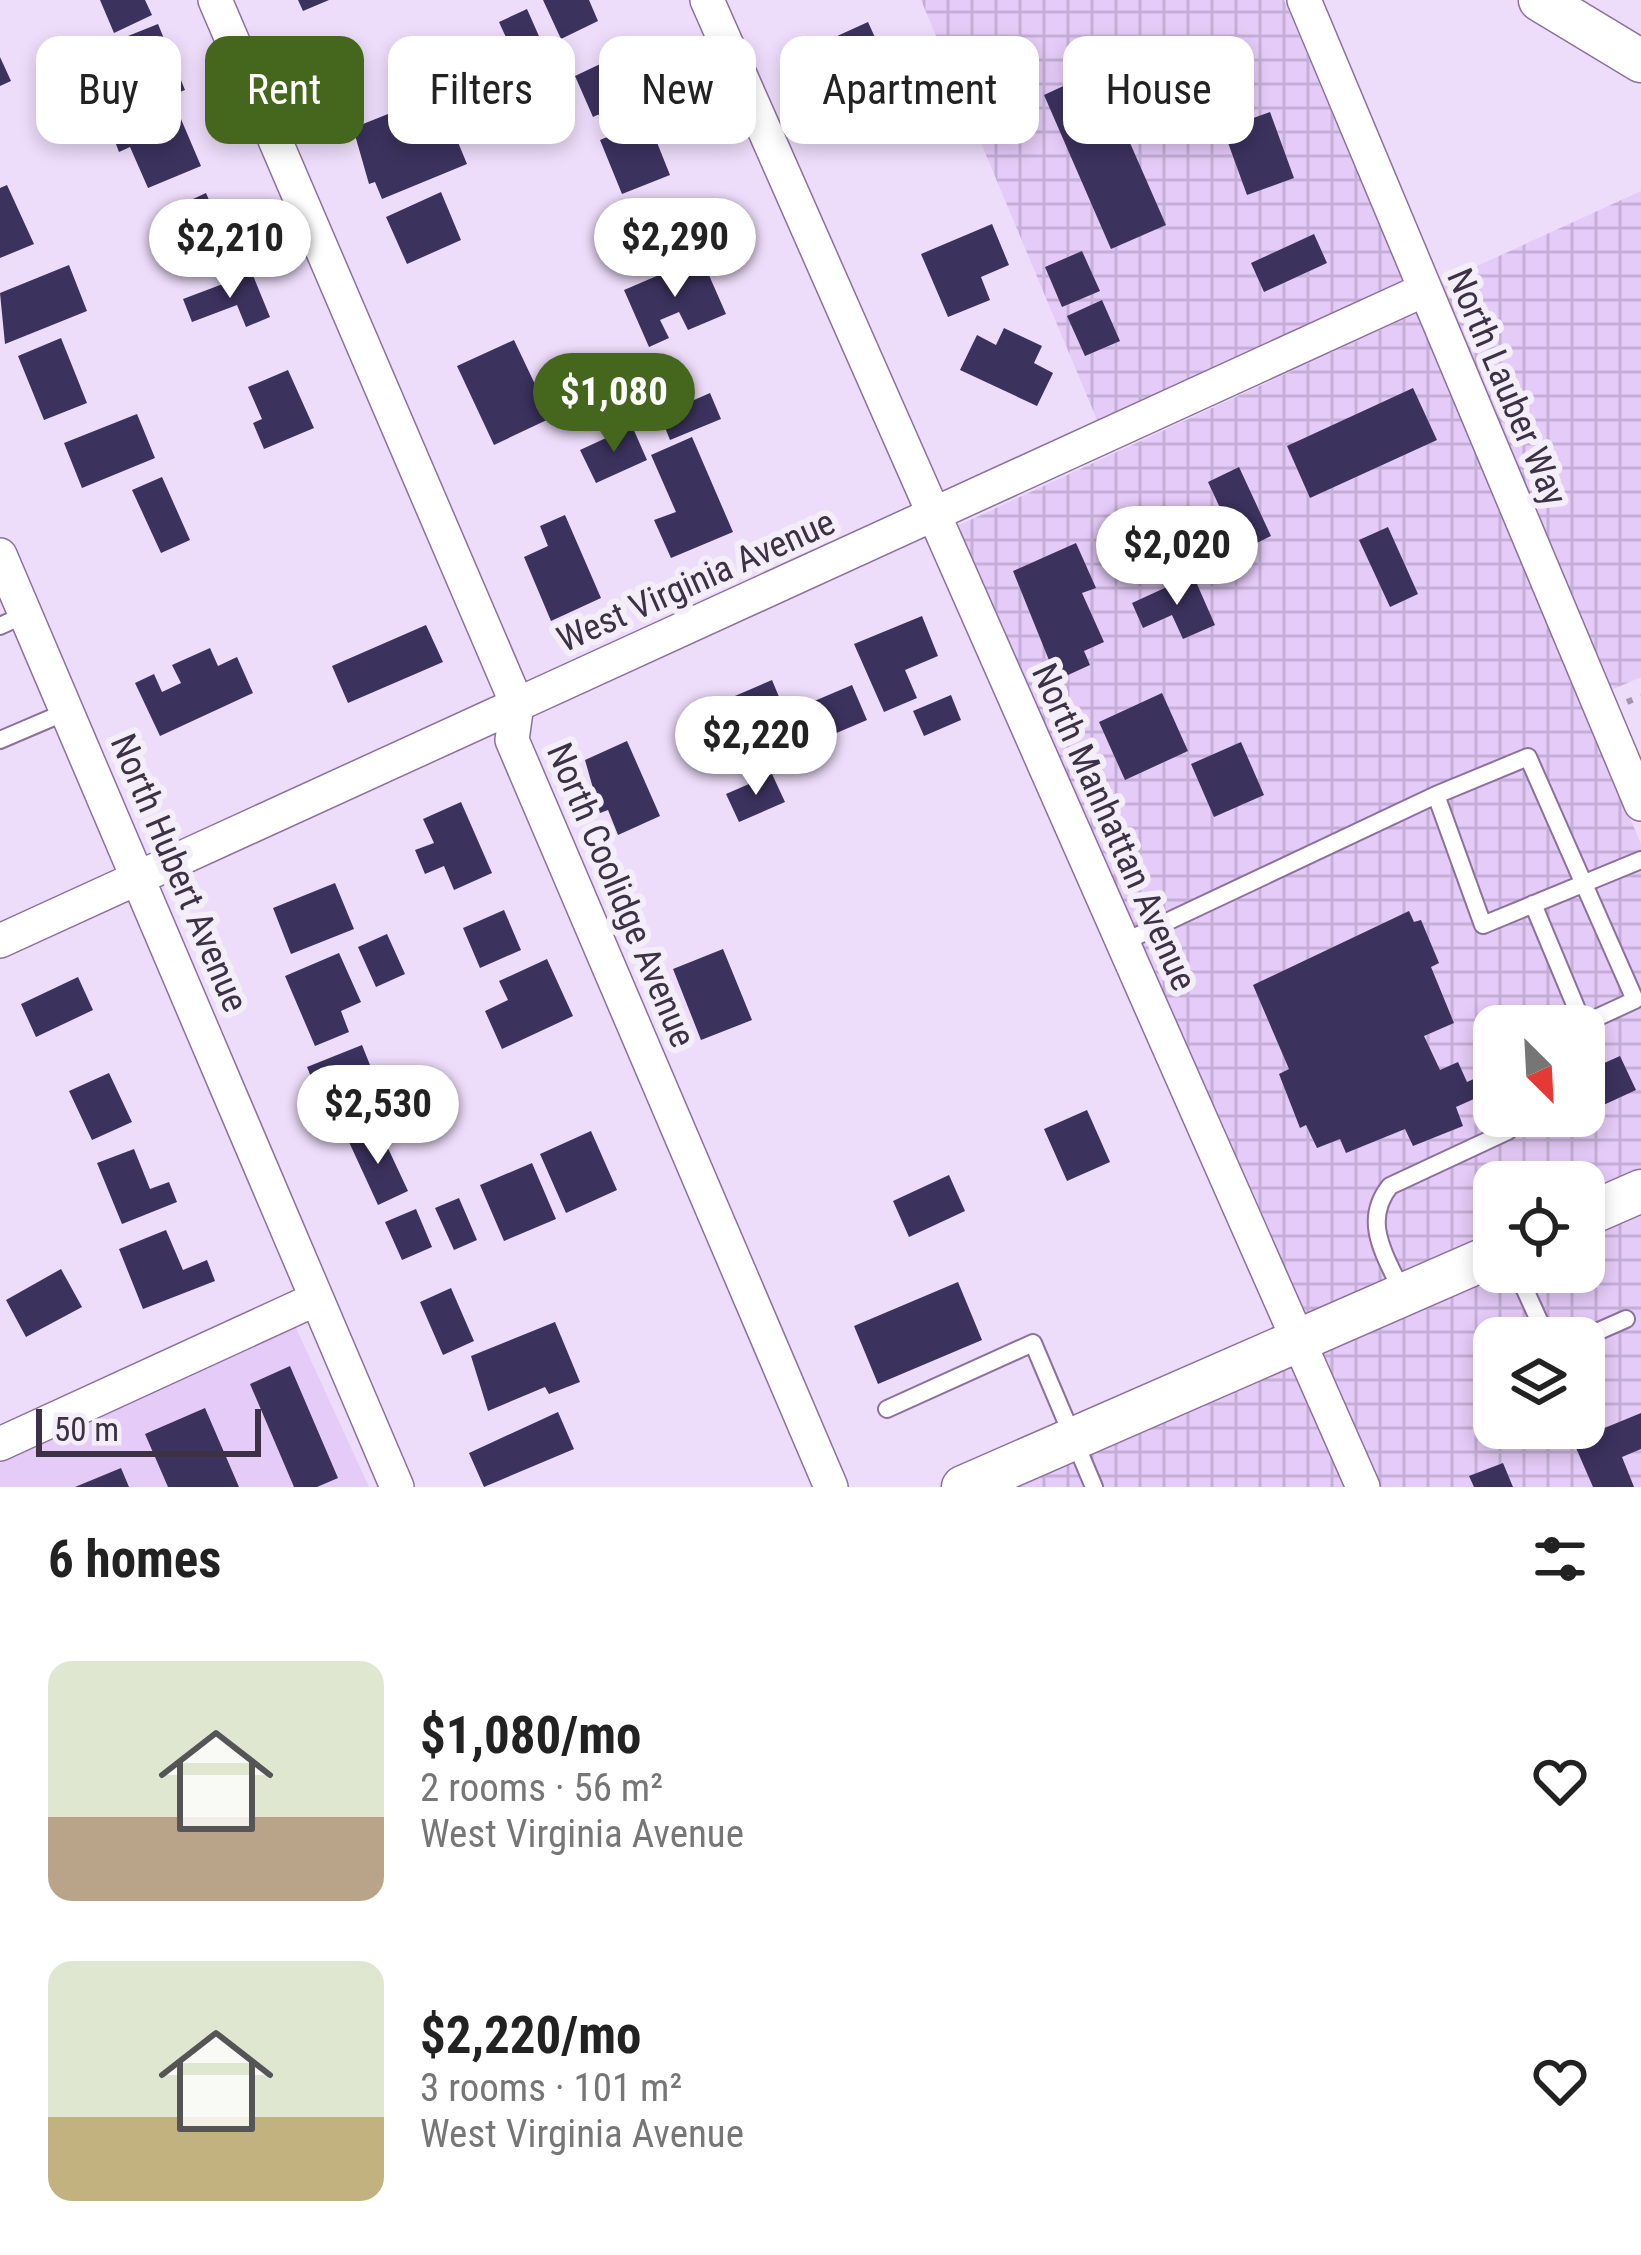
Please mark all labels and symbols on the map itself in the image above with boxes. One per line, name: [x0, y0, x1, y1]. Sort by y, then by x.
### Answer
pin: $2,290: [577, 198, 773, 300]
pin: $2,210: [132, 199, 328, 301]
street label: North Lauber Way: [1438, 262, 1576, 512]
pin: $1,080: [516, 353, 712, 455]
street label: West Virginia Avenue: [551, 501, 841, 661]
pin: $2,020: [1079, 506, 1275, 608]
street label: North Manhattan Avenue: [1023, 657, 1205, 997]
pin: $2,220: [658, 696, 854, 798]
street label: North Hubert Avenue: [102, 728, 256, 1018]
street label: North Coolidge Avenue: [538, 737, 704, 1053]
north arrow: [1473, 1005, 1605, 1137]
pin: $2,530: [280, 1065, 476, 1167]
scale bar: [36, 1403, 261, 1456]

